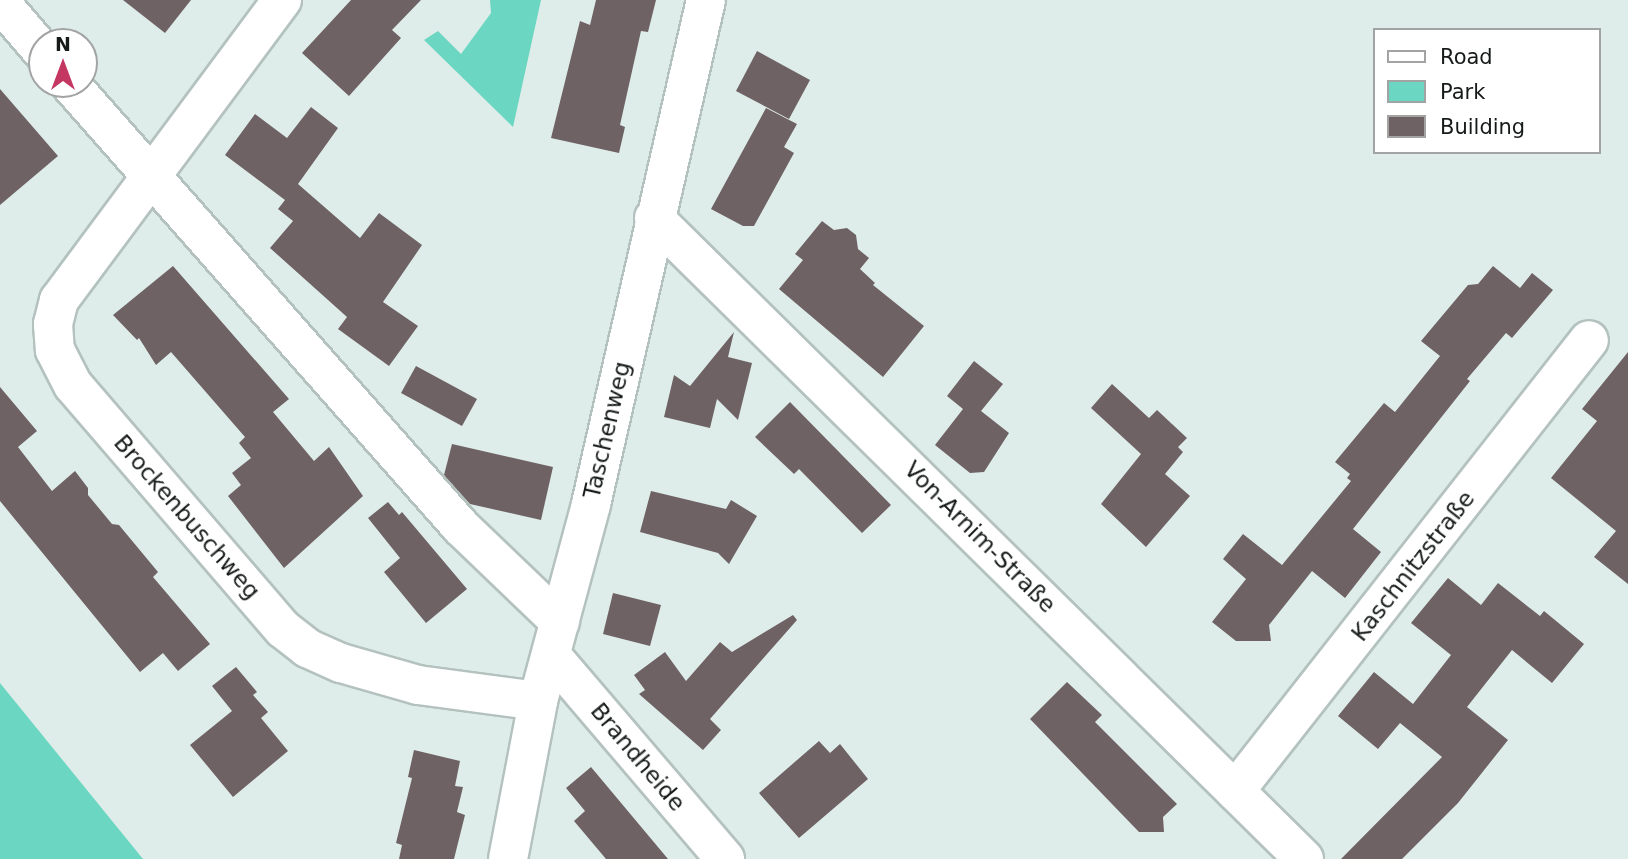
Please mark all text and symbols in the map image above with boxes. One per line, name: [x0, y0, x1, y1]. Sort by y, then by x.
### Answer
north arrow: [28, 28, 98, 98]
legend: [1372, 28, 1600, 154]
text: N: [55, 33, 71, 55]
text: Road: [1440, 45, 1493, 69]
text: Park: [1440, 80, 1485, 104]
text: Building: [1440, 115, 1525, 139]
street label: Taschenweg: [578, 359, 636, 501]
street label: Brockenbuschweg: [108, 429, 266, 605]
street label: Von-Arnim-Straße: [899, 456, 1061, 618]
street label: Kaschnitzstraße: [1346, 485, 1480, 647]
street label: Brandheide: [585, 697, 691, 817]

